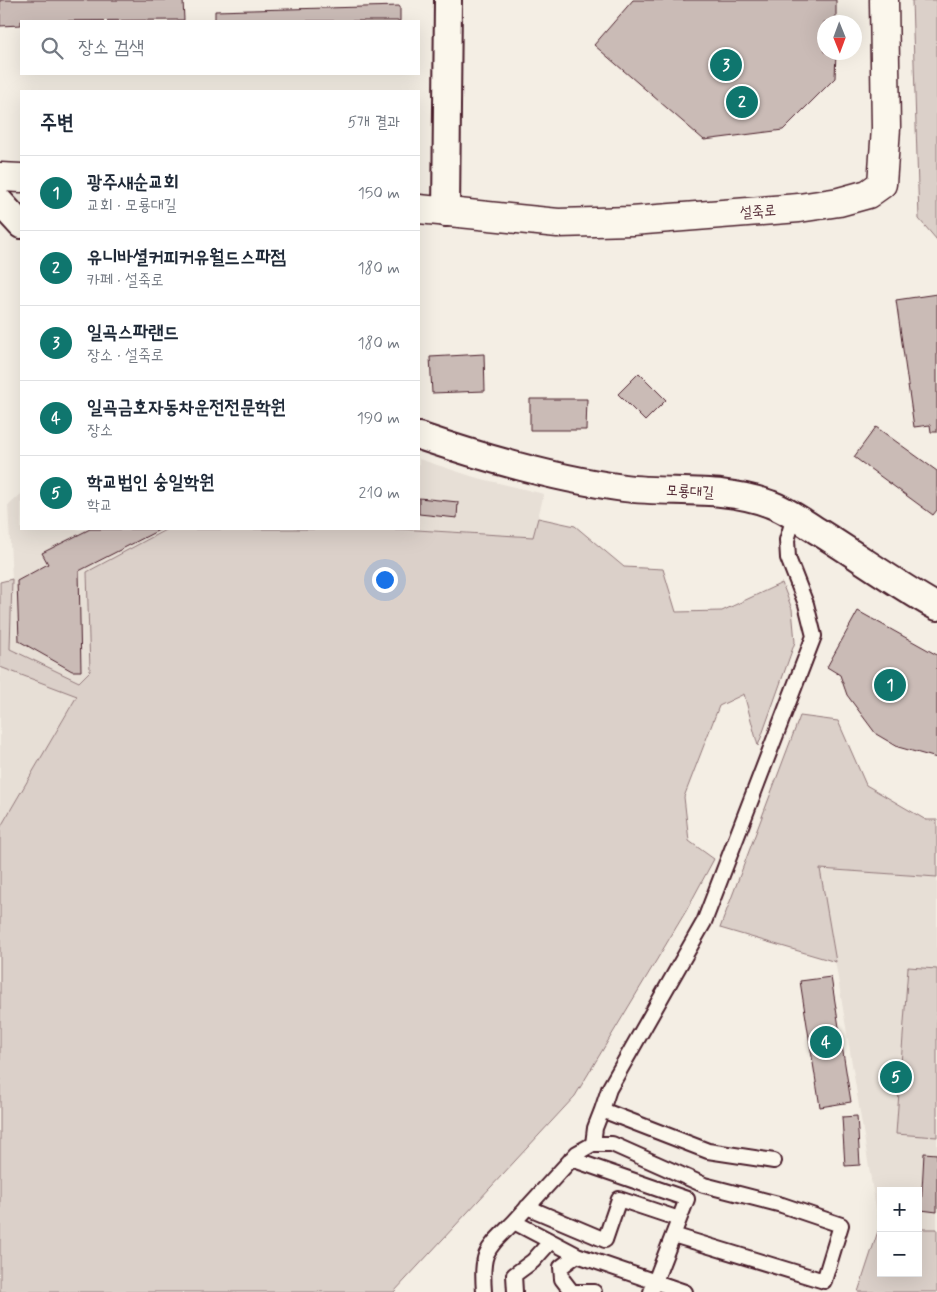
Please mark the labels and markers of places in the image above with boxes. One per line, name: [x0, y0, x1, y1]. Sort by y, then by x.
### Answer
pin: 3: [710, 46, 742, 84]
pin: 2: [726, 83, 758, 121]
pin: 1: [874, 666, 906, 704]
pin: 4: [810, 1023, 842, 1061]
pin: 5: [880, 1058, 912, 1096]

